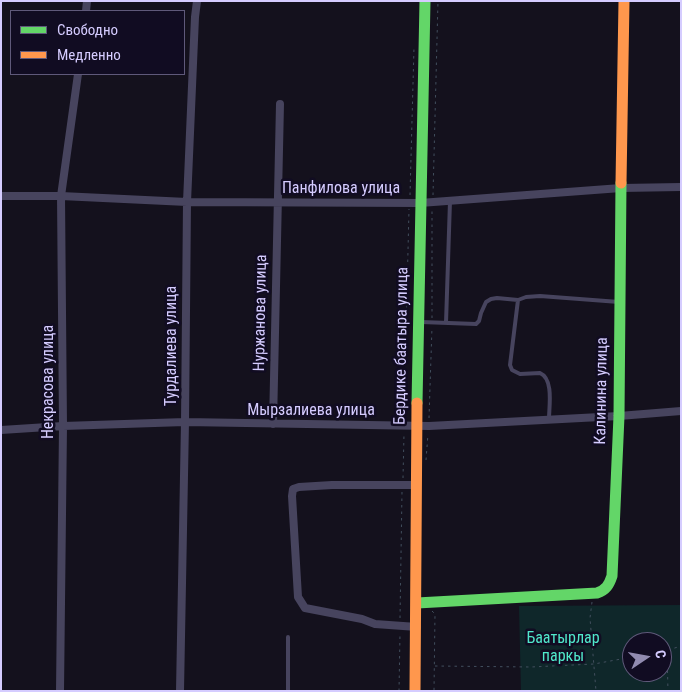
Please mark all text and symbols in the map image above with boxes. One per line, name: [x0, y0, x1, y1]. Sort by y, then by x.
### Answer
legend: [10, 10, 185, 75]
text: Свободно: [57, 21, 118, 39]
text: Медленно: [57, 46, 121, 64]
street label: Панфилова улица: [282, 179, 400, 199]
street label: Нуржанова улица: [250, 254, 272, 372]
street label: Бердике баатыра улица: [391, 267, 413, 425]
street label: Турдалиева улица: [162, 286, 182, 406]
street label: Некрасова улица: [39, 325, 59, 439]
street label: Калинина улица: [591, 337, 613, 445]
street label: Мырзалиева улица: [247, 401, 375, 421]
park label: Баатырлар паркы: [526, 629, 600, 667]
north arrow: [622, 632, 672, 682]
text: С: [652, 649, 669, 660]

